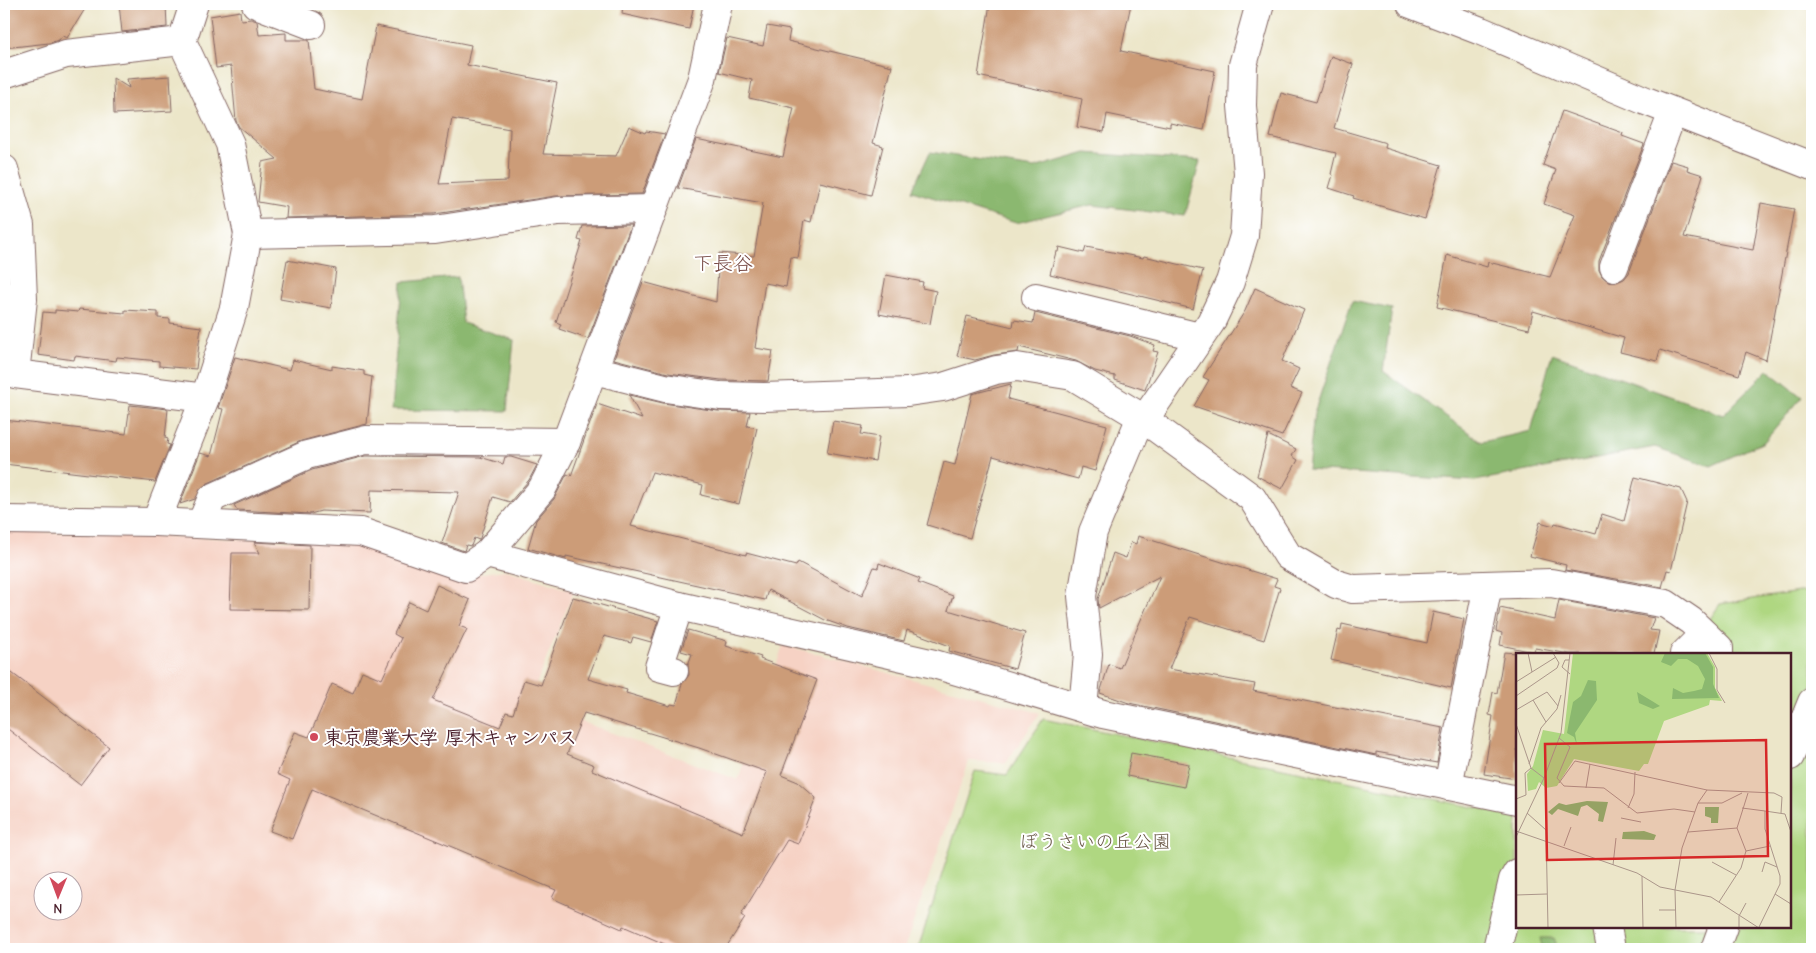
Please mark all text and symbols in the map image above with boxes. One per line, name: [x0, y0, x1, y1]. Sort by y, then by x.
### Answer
district label: 下長谷: [693, 252, 753, 275]
inset map: [1516, 653, 1791, 928]
place label: 東京農業大学 厚木キャンパス: [324, 727, 577, 749]
marker: 東京農業大学 厚木キャンパス: [308, 731, 320, 743]
park label: ぼうさいの丘公園: [1019, 831, 1171, 853]
north arrow: [32, 870, 82, 920]
text: N: [53, 900, 62, 917]

